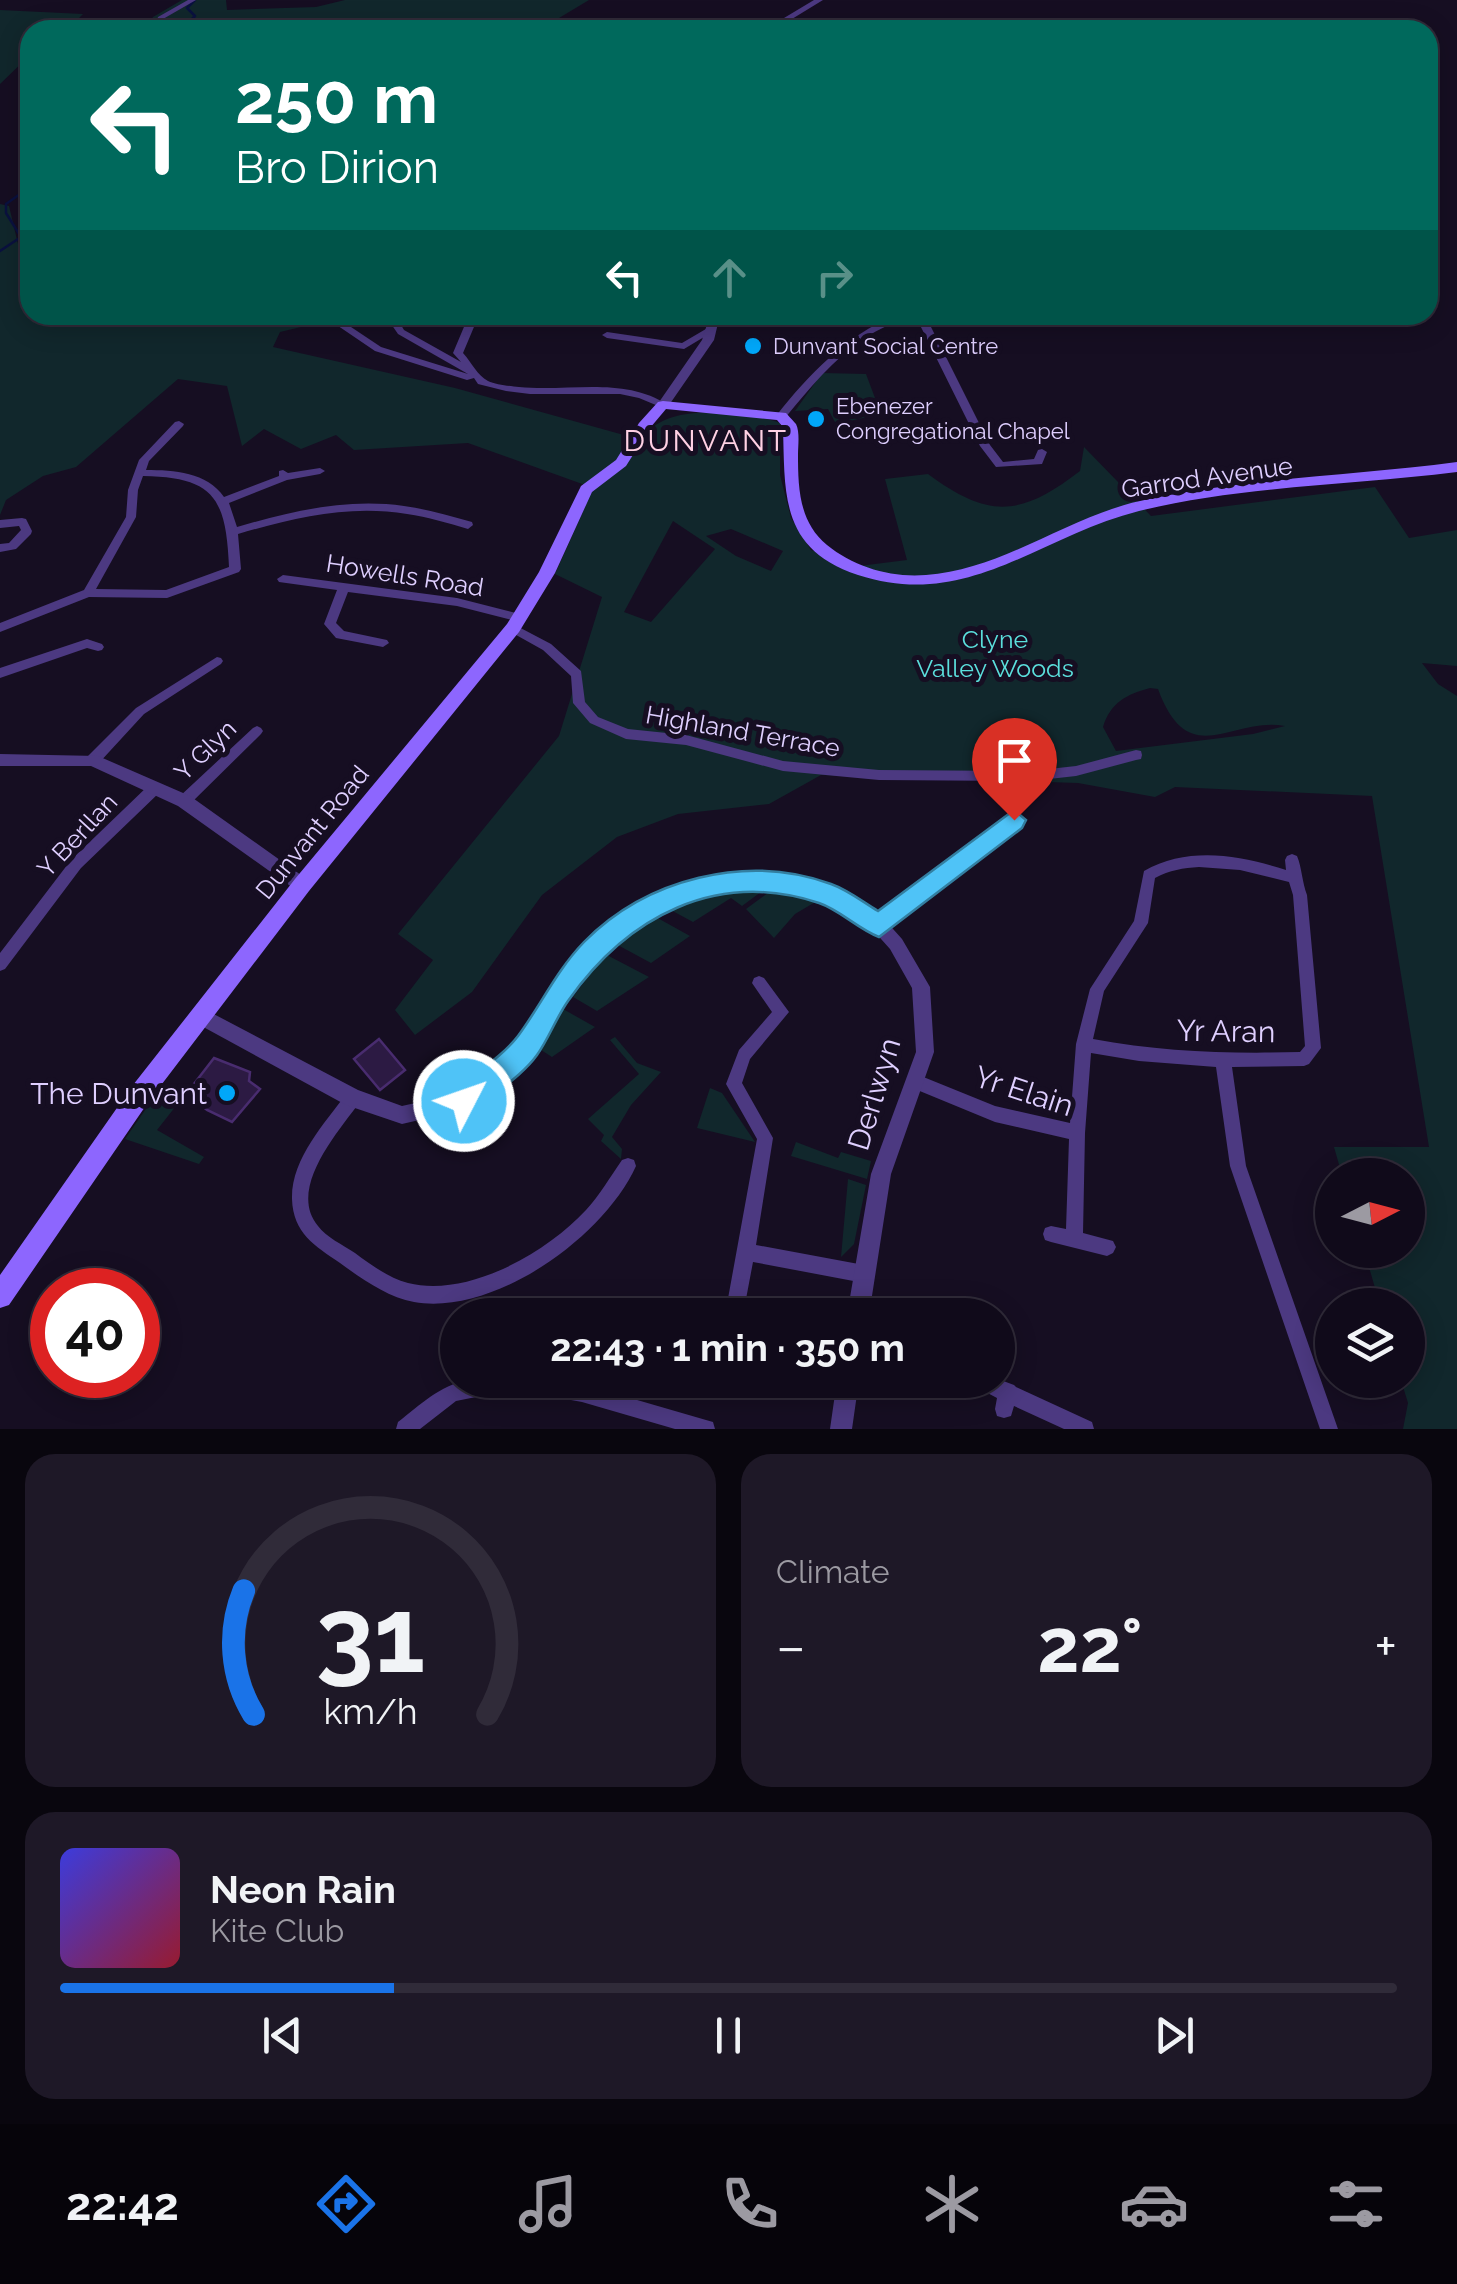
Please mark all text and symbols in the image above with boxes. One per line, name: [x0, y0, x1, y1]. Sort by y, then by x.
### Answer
text: 250 m: [235, 57, 438, 139]
icon: left: [70, 60, 200, 190]
text: Bro Dirion: [235, 141, 439, 194]
icon: left: [597, 250, 652, 305]
icon: ahead: [702, 250, 757, 305]
icon: right: [807, 250, 862, 305]
place label: Dunvant Social Centre: [773, 333, 998, 359]
marker: Dunvant Social Centre: [742, 335, 764, 357]
place label: Ebenezer Congregational Chapel: [836, 393, 1070, 444]
marker: Ebenezer Congregational Chapel: [805, 408, 827, 430]
district label: DUNVANT: [623, 423, 789, 458]
street label: Garrod Avenue: [1120, 450, 1294, 504]
street label: Howells Road: [324, 548, 486, 602]
park label: Clyne Valley Woods: [916, 624, 1074, 683]
street label: Highland Terrace: [644, 699, 842, 763]
street label: Y Glyn: [168, 713, 242, 787]
pin: [972, 718, 1057, 821]
icon: arrive: [987, 733, 1042, 788]
street label: Dunvant Road: [249, 759, 375, 905]
street label: Y Berllan: [31, 787, 123, 883]
street label: Yr Aran: [1176, 1013, 1276, 1049]
street label: Derlwyn: [840, 1034, 908, 1154]
position arrow: [412, 1049, 516, 1153]
street label: Yr Elain: [970, 1059, 1078, 1123]
place label: The Dunvant: [30, 1076, 207, 1111]
marker: The Dunvant: [216, 1082, 238, 1104]
north arrow: [1315, 1158, 1425, 1268]
map controls: [1315, 1158, 1425, 1398]
speed limit sign: 40: [30, 1268, 160, 1398]
button: layers: [1315, 1288, 1425, 1398]
text: 22:43 · 1 min · 350 m: [550, 1325, 905, 1370]
text: Climate: [776, 1553, 890, 1590]
text: 31: [316, 1574, 425, 1696]
text: 22°: [1037, 1601, 1143, 1690]
text: −: [776, 1614, 806, 1679]
text: +: [1374, 1614, 1397, 1679]
text: km/h: [323, 1690, 418, 1732]
text: Neon Rain: [210, 1867, 396, 1912]
text: Kite Club: [210, 1912, 344, 1949]
icon: previous: [255, 2008, 310, 2063]
icon: pause: [701, 2008, 756, 2063]
icon: next: [1147, 2008, 1202, 2063]
icon: directions: [311, 2169, 381, 2239]
icon: music: [513, 2169, 583, 2239]
icon: phone: [715, 2169, 785, 2239]
icon: climate: [917, 2169, 987, 2239]
icon: car: [1119, 2169, 1189, 2239]
icon: filters: [1321, 2169, 1391, 2239]
text: 22:42: [66, 2178, 179, 2231]

